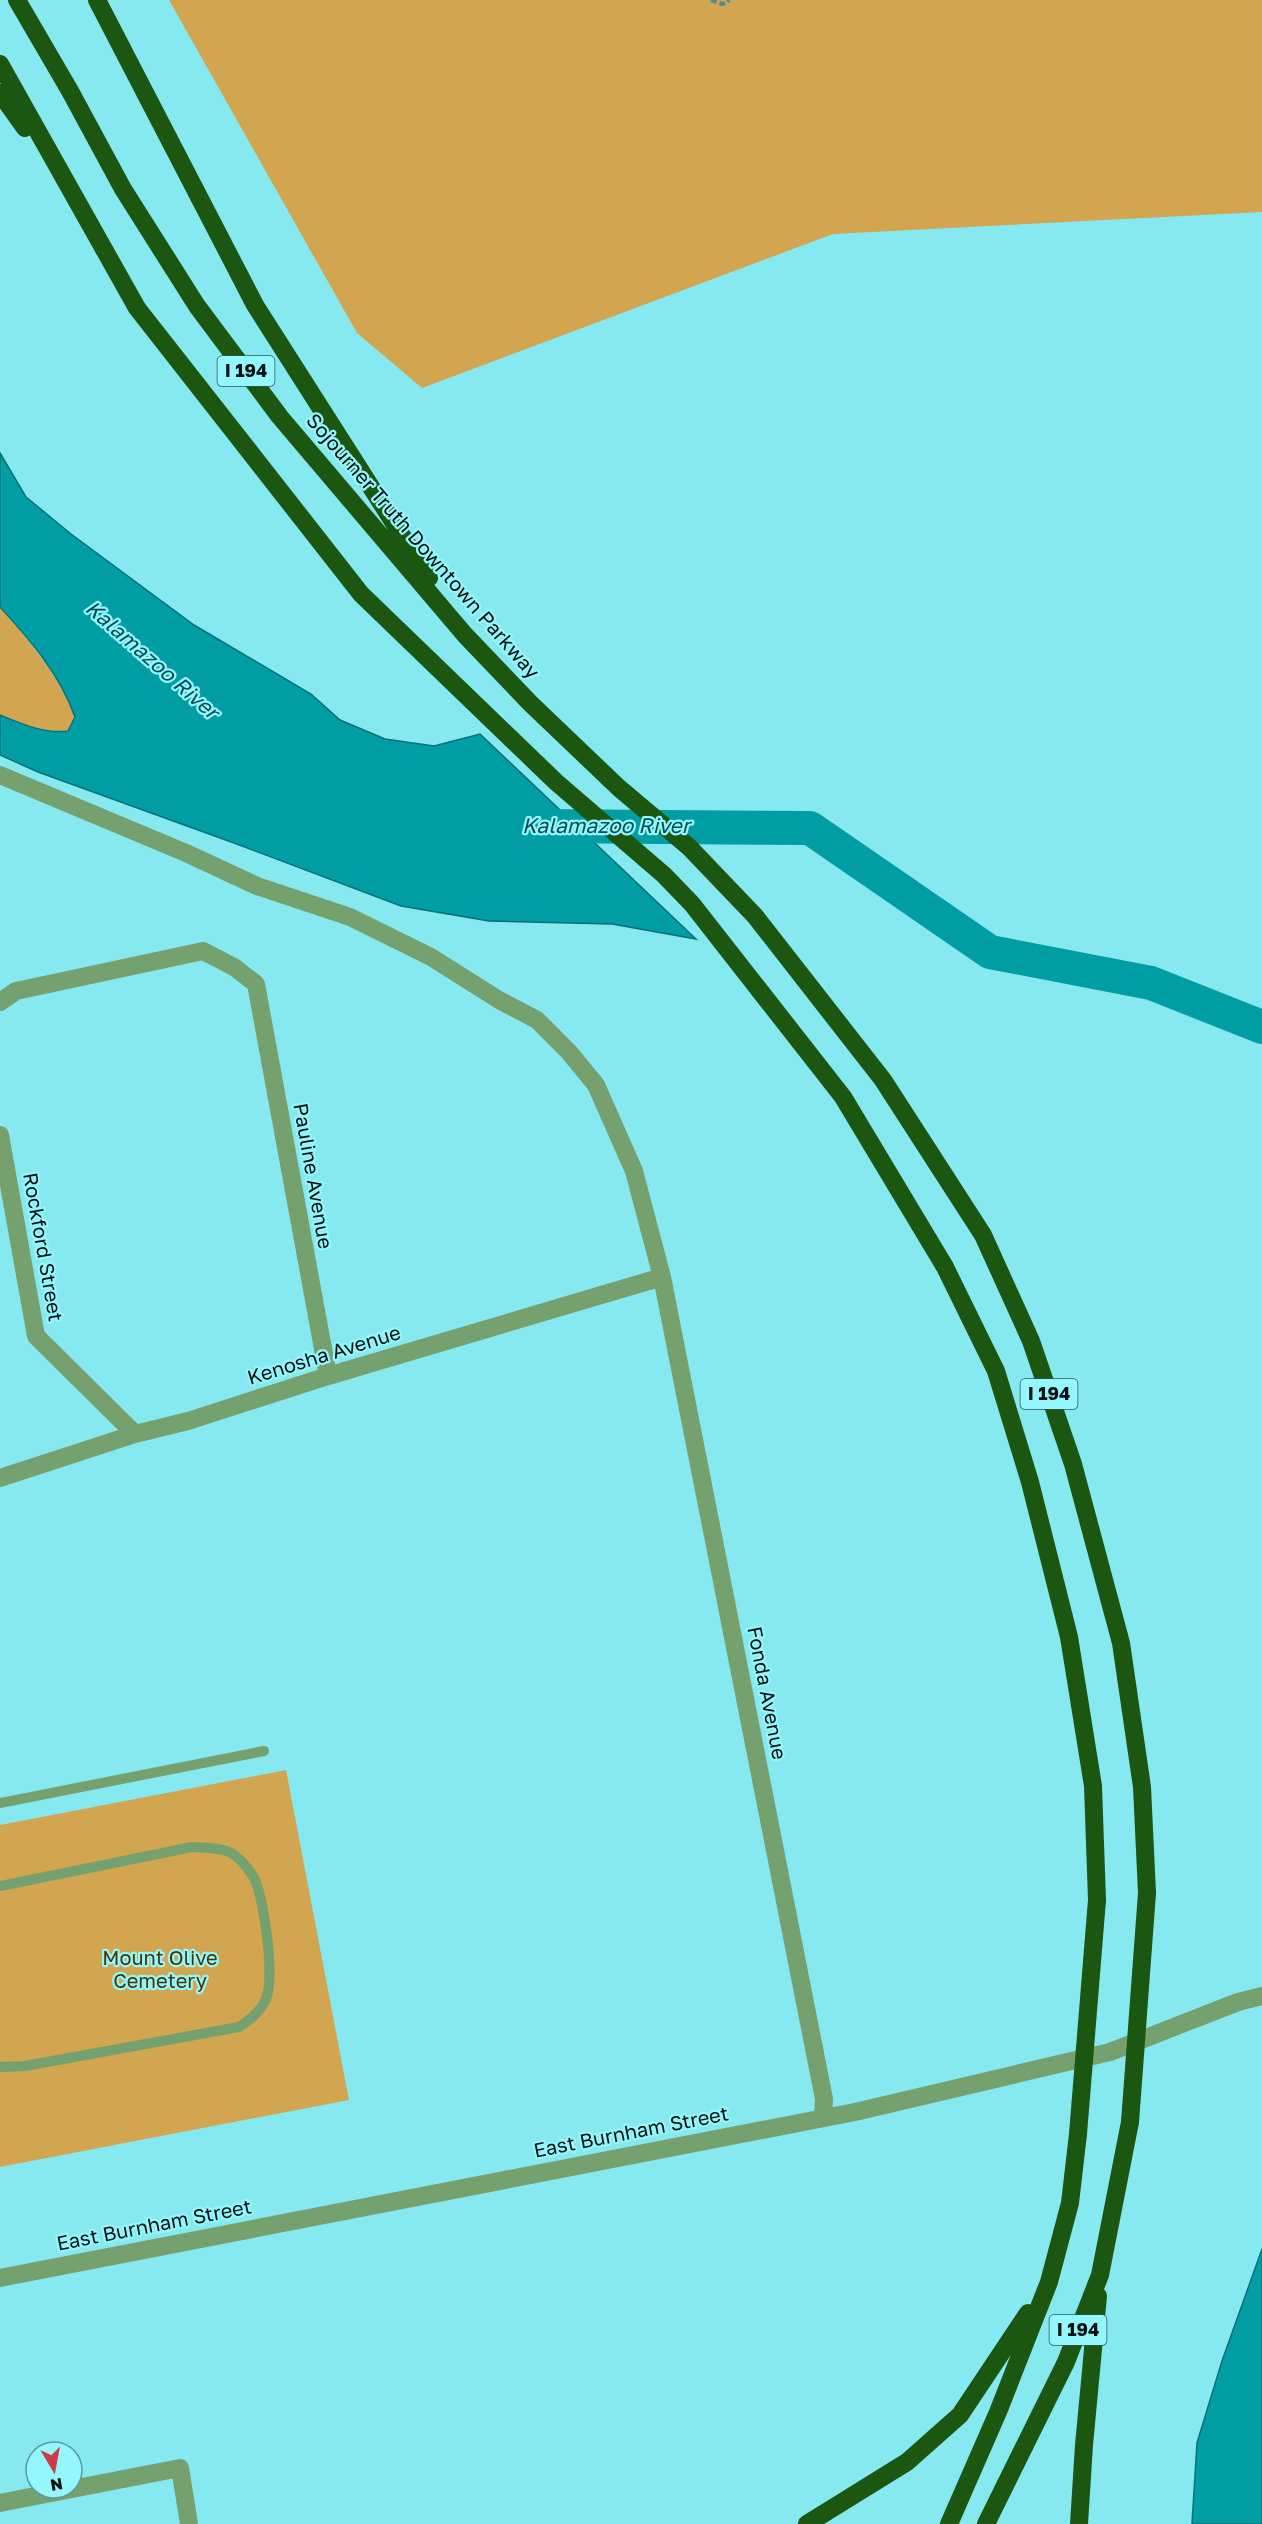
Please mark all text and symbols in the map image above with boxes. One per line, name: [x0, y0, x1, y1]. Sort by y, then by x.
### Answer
road number: I 194: [218, 356, 274, 386]
street label: Sojourner Truth Downtown Parkway: [302, 408, 545, 683]
water label: Kalamazoo River: [81, 594, 227, 726]
water label: Kalamazoo River: [522, 812, 693, 838]
street label: Pauline Avenue: [289, 1101, 339, 1251]
street label: Rockford Street: [19, 1170, 69, 1323]
street label: Kenosha Avenue: [244, 1319, 403, 1389]
road number: I 194: [1020, 1379, 1078, 1409]
street label: Fonda Avenue: [743, 1624, 793, 1761]
park label: Mount Olive Cemetery: [102, 1945, 218, 1992]
street label: East Burnham Street: [531, 2100, 730, 2162]
street label: East Burnham Street: [54, 2193, 253, 2255]
road number: I 194: [1050, 2315, 1106, 2345]
north arrow: [24, 2440, 84, 2500]
text: N: [49, 2474, 64, 2496]

